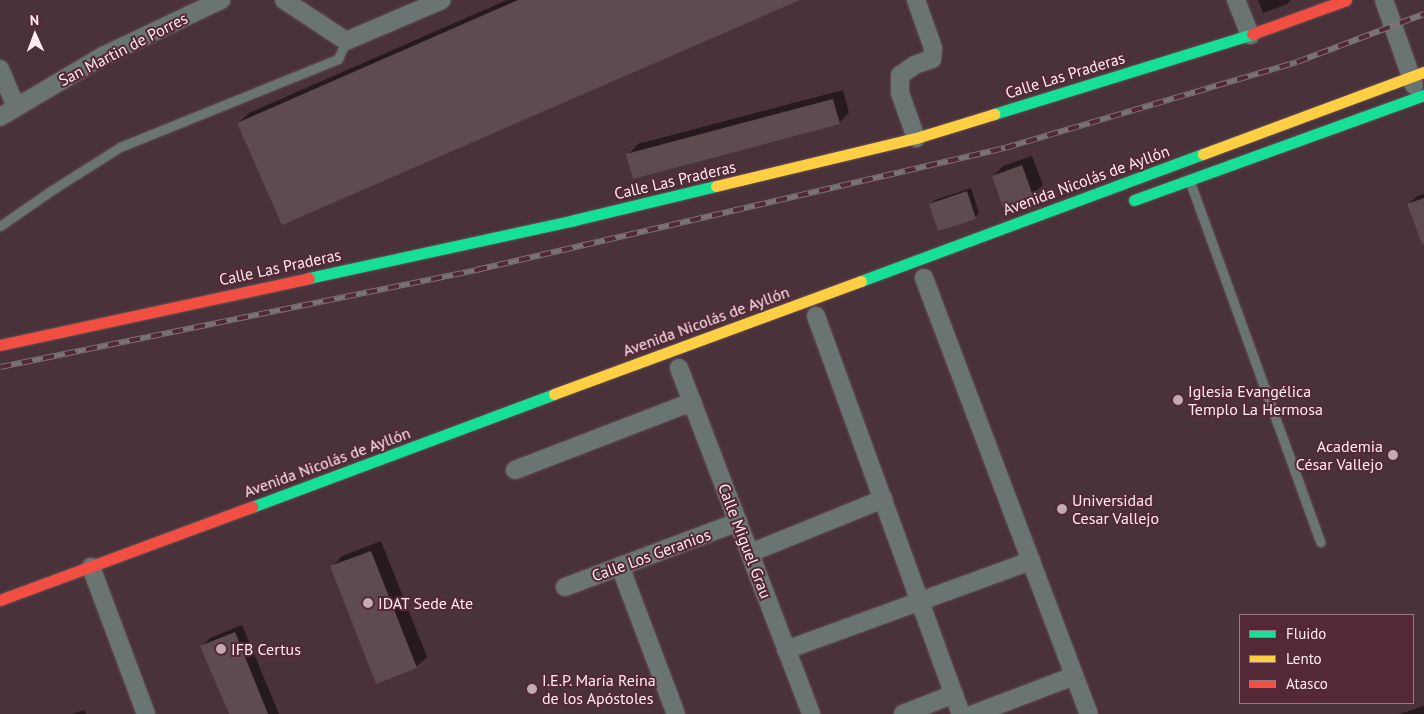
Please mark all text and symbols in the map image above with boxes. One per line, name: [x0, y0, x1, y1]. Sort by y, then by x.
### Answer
street label: San Martin de Porres: [55, 8, 191, 90]
north arrow: [10, 10, 60, 60]
text: N: [30, 11, 39, 29]
street label: Calle Las Praderas: [1003, 48, 1127, 102]
street label: Avenida Nicolás de Ayllón: [1000, 141, 1172, 219]
street label: Calle Las Praderas: [612, 157, 738, 203]
street label: Calle Las Praderas: [217, 245, 343, 289]
street label: Avenida Nicolás de Ayllón: [620, 282, 792, 360]
place label: Iglesia Evangélica Templo La Hermosa: [1188, 381, 1323, 419]
marker: Iglesia Evangélica Templo La Hermosa: [1172, 394, 1184, 406]
street label: Avenida Nicolás de Ayllón: [241, 423, 413, 501]
place label: Academia César Vallejo: [1295, 436, 1383, 474]
marker: Academia César Vallejo: [1387, 449, 1399, 461]
street label: Calle Miguel Grau: [714, 481, 776, 601]
place label: Universidad Cesar Vallejo: [1072, 490, 1160, 528]
marker: Universidad Cesar Vallejo: [1056, 503, 1068, 515]
street label: Calle Los Geranios: [589, 525, 713, 585]
place label: IDAT Sede Ate: [378, 593, 474, 613]
marker: IDAT Sede Ate: [362, 597, 374, 609]
legend: [1239, 614, 1414, 704]
text: Fluido: [1286, 624, 1326, 643]
place label: IFB Certus: [231, 639, 301, 659]
marker: IFB Certus: [215, 643, 227, 655]
text: Lento: [1286, 649, 1322, 668]
place label: I.E.P. María Reina de los Apóstoles: [542, 670, 657, 708]
text: Atasco: [1286, 674, 1328, 693]
marker: I.E.P. María Reina de los Apóstoles: [526, 683, 538, 695]

